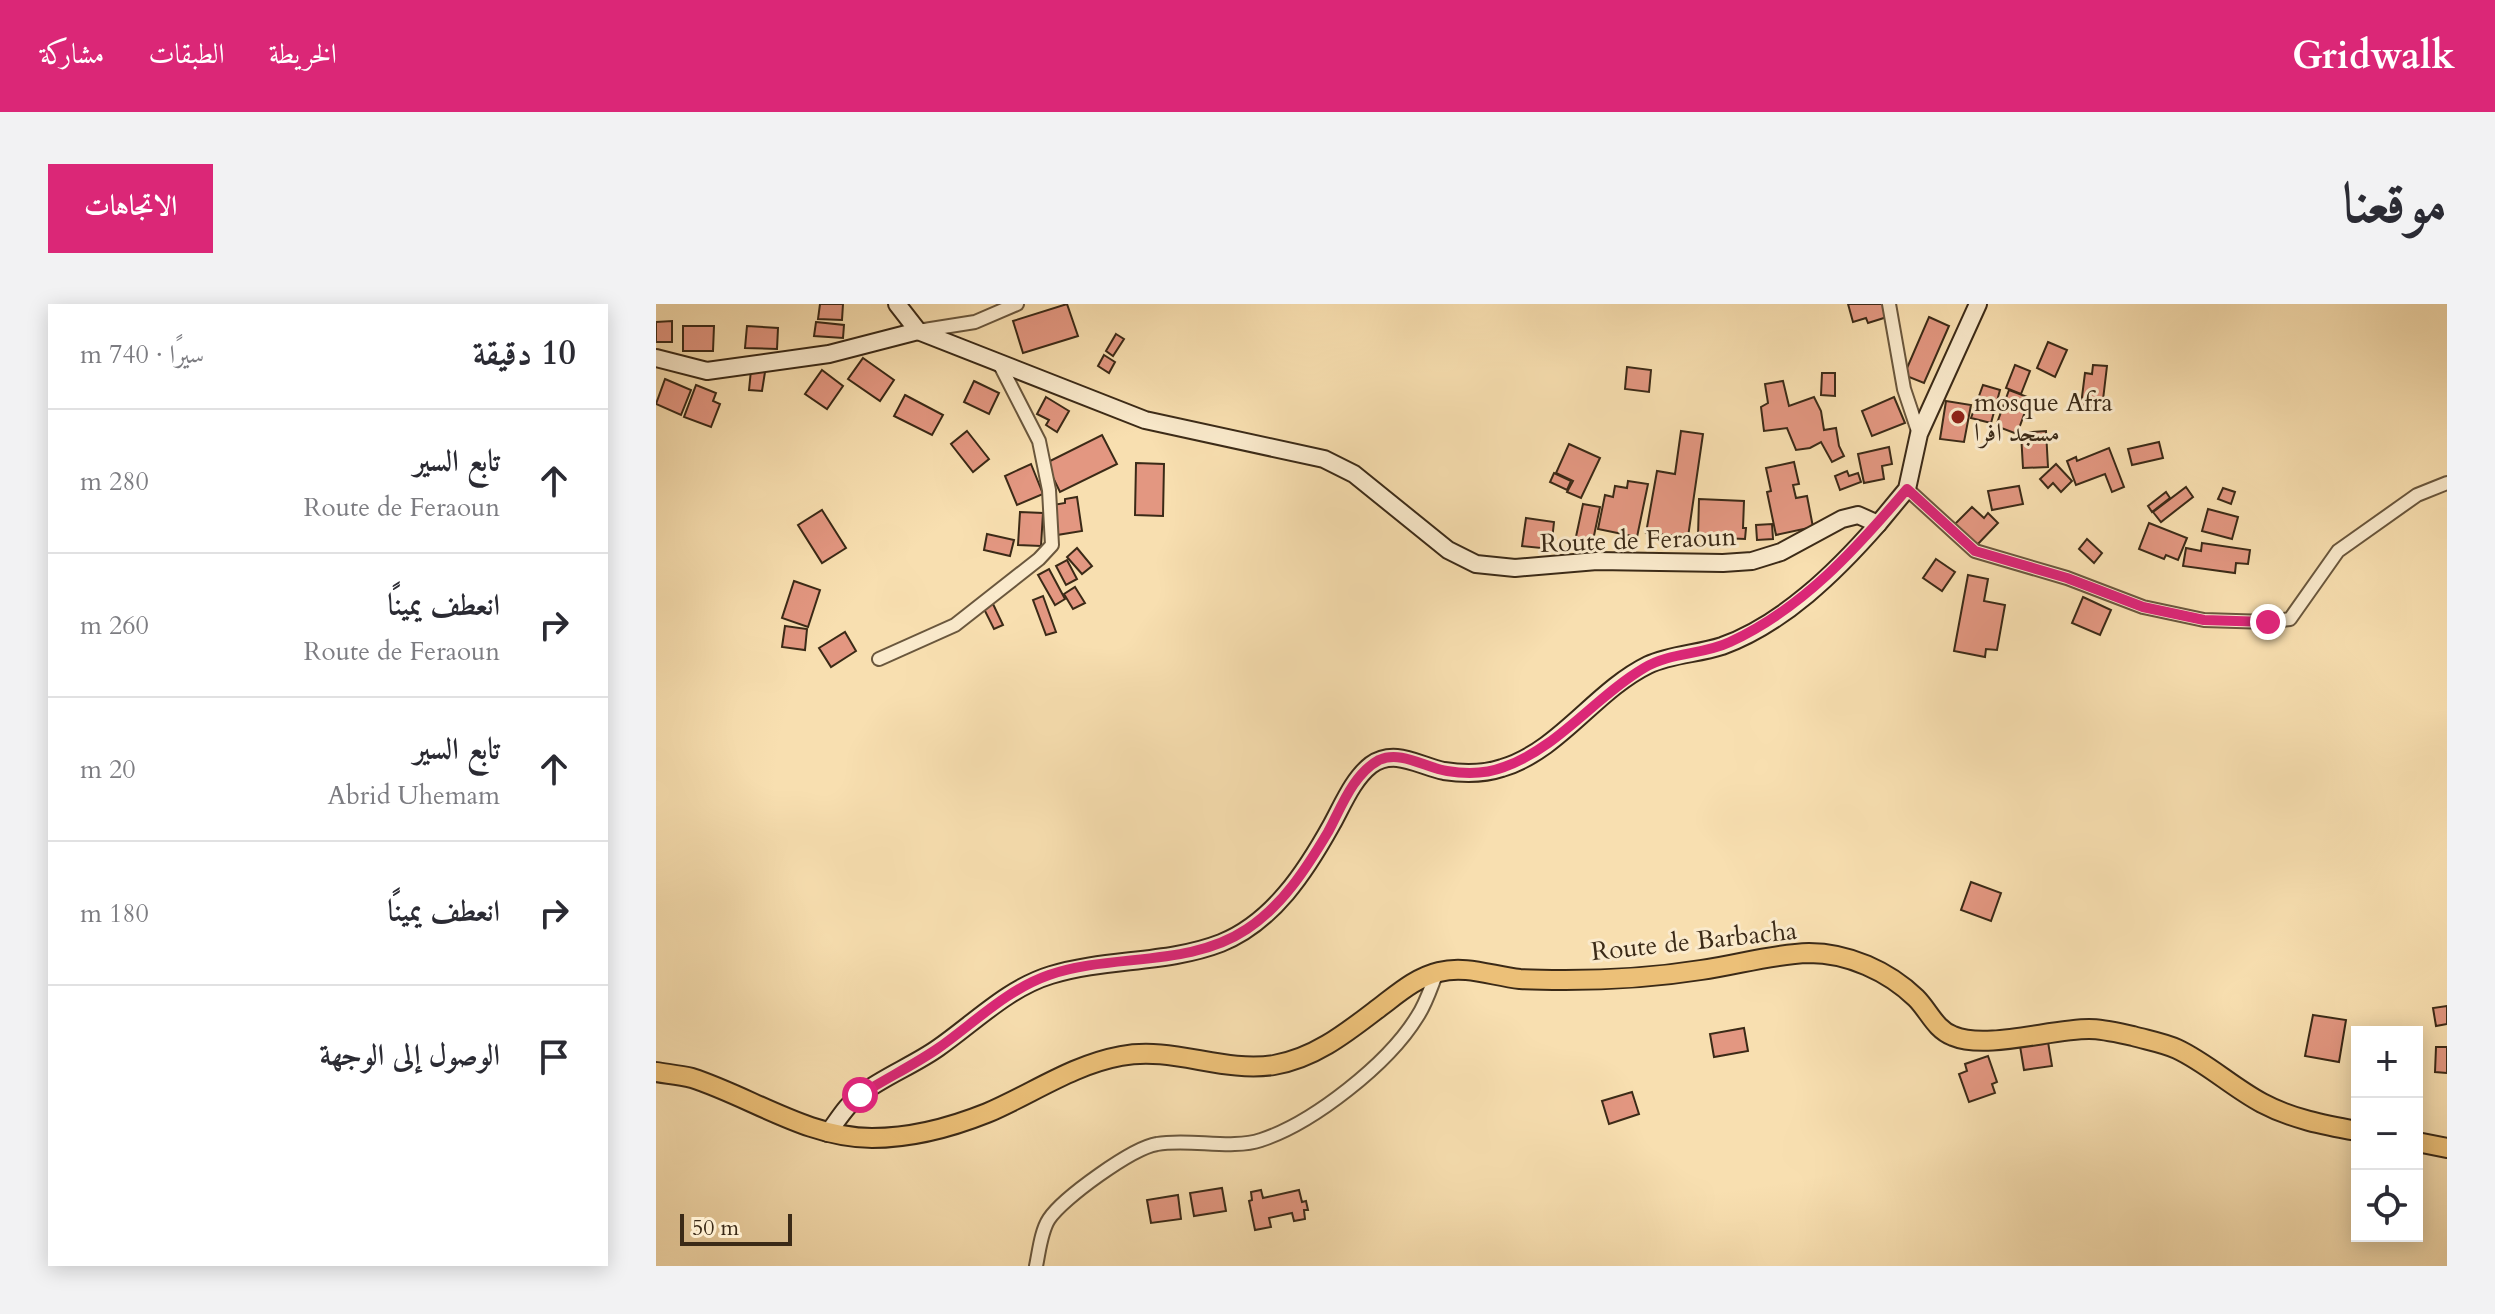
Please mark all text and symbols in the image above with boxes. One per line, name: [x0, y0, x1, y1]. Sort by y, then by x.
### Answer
text: Gridwalk: [2292, 30, 2455, 82]
text: مشاركة: [40, 35, 104, 73]
text: الطبقات: [148, 35, 225, 73]
text: الخريطة: [269, 35, 337, 73]
button: الاتجاهات: [48, 164, 213, 253]
text: موقعنا: [2342, 167, 2447, 242]
text: 10 دقيقة: [473, 330, 576, 376]
text: سيرًا · 740 m: [80, 337, 204, 372]
place label: mosque Afra مسجد افرا: [1974, 385, 2113, 450]
marker: mosque Afra مسجد افرا: [1949, 408, 1967, 426]
text: تابع السير: [414, 441, 500, 482]
icon: ahead: [532, 459, 576, 503]
text: 280 m: [80, 464, 149, 499]
text: Route de Feraoun: [304, 490, 500, 525]
street label: Route de Feraoun: [1539, 519, 1737, 561]
text: انعطف يمينًا: [387, 585, 500, 626]
icon: right: [532, 603, 576, 647]
route end: [2250, 604, 2286, 640]
text: 260 m: [80, 608, 149, 643]
text: Route de Feraoun: [304, 634, 500, 669]
text: تابع السير: [414, 729, 500, 770]
icon: ahead: [532, 747, 576, 791]
text: 20 m: [80, 752, 136, 787]
text: Abrid Uhemam: [327, 778, 500, 813]
text: انعطف يمينًا: [387, 891, 500, 932]
icon: right: [532, 891, 576, 935]
text: 180 m: [80, 896, 149, 931]
street label: Route de Barbacha: [1589, 913, 1799, 969]
map controls: [2351, 1026, 2423, 1242]
button: +: [2351, 1026, 2423, 1098]
text: الوصول إلى الوجهة: [320, 1035, 500, 1076]
icon: arrive: [532, 1035, 576, 1079]
route start: [842, 1077, 878, 1113]
button: −: [2351, 1098, 2423, 1170]
button: locate: [2351, 1170, 2423, 1242]
scale bar: [680, 1210, 792, 1246]
text: 50 m: [692, 1213, 739, 1243]

